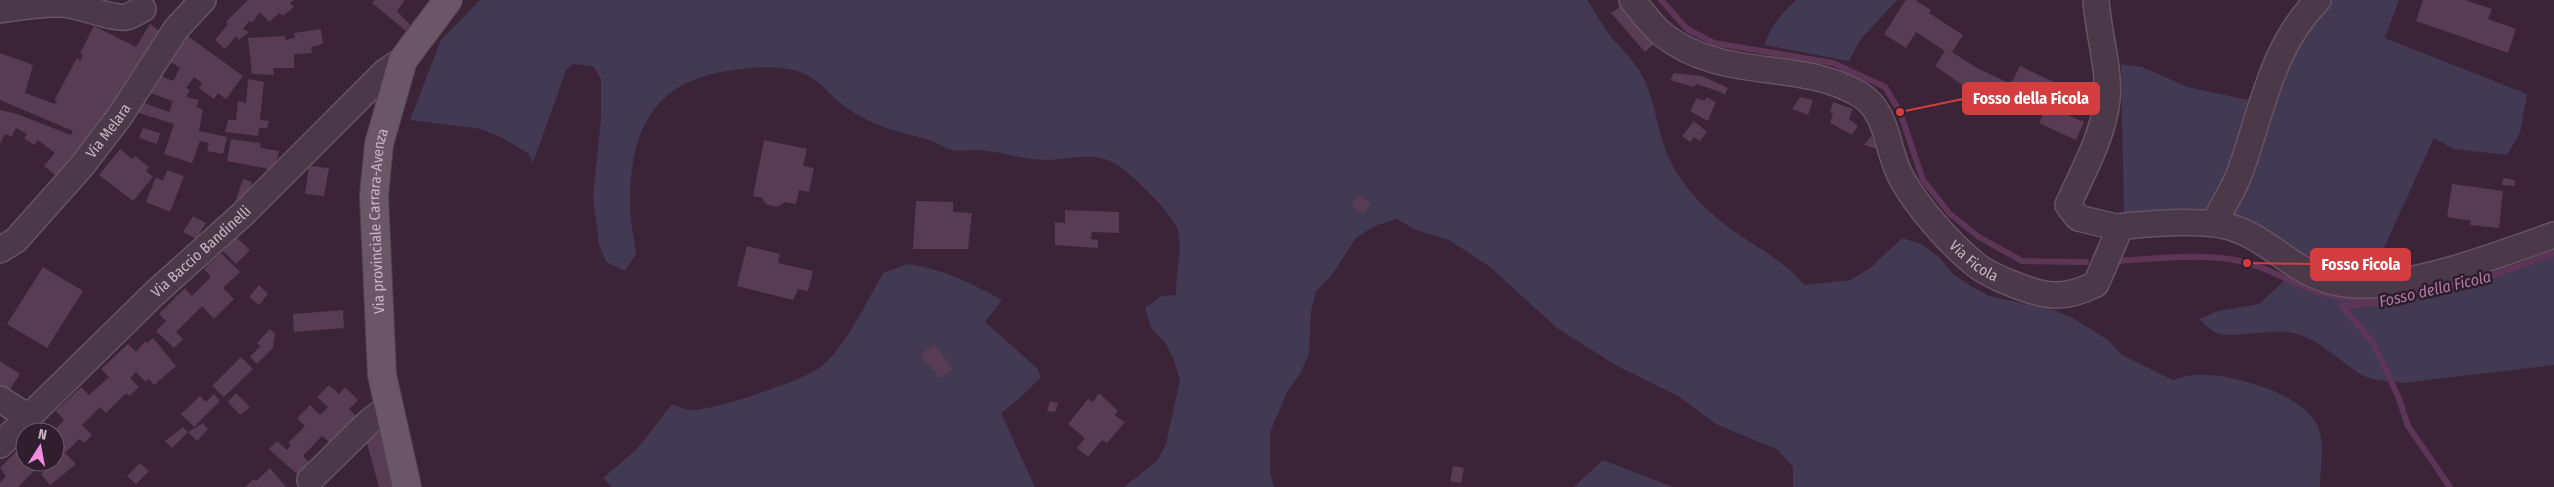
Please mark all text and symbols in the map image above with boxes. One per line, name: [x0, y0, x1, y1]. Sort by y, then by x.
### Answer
callout: Fosso della Ficola: [1963, 83, 2099, 114]
text: Fosso della Ficola: [1973, 89, 2089, 108]
street label: Via Melara: [82, 100, 135, 162]
street label: Via provinciale Carrara-Avenza: [365, 126, 392, 314]
street label: Via Baccio Bandinelli: [147, 202, 255, 301]
street label: Via Ficola: [1945, 236, 2001, 285]
callout: Fosso Ficola: [2311, 249, 2410, 280]
text: Fosso Ficola: [2321, 255, 2401, 274]
water label: Fosso della Ficola: [2377, 267, 2493, 311]
north arrow: [15, 422, 65, 472]
text: N: [37, 426, 48, 444]

